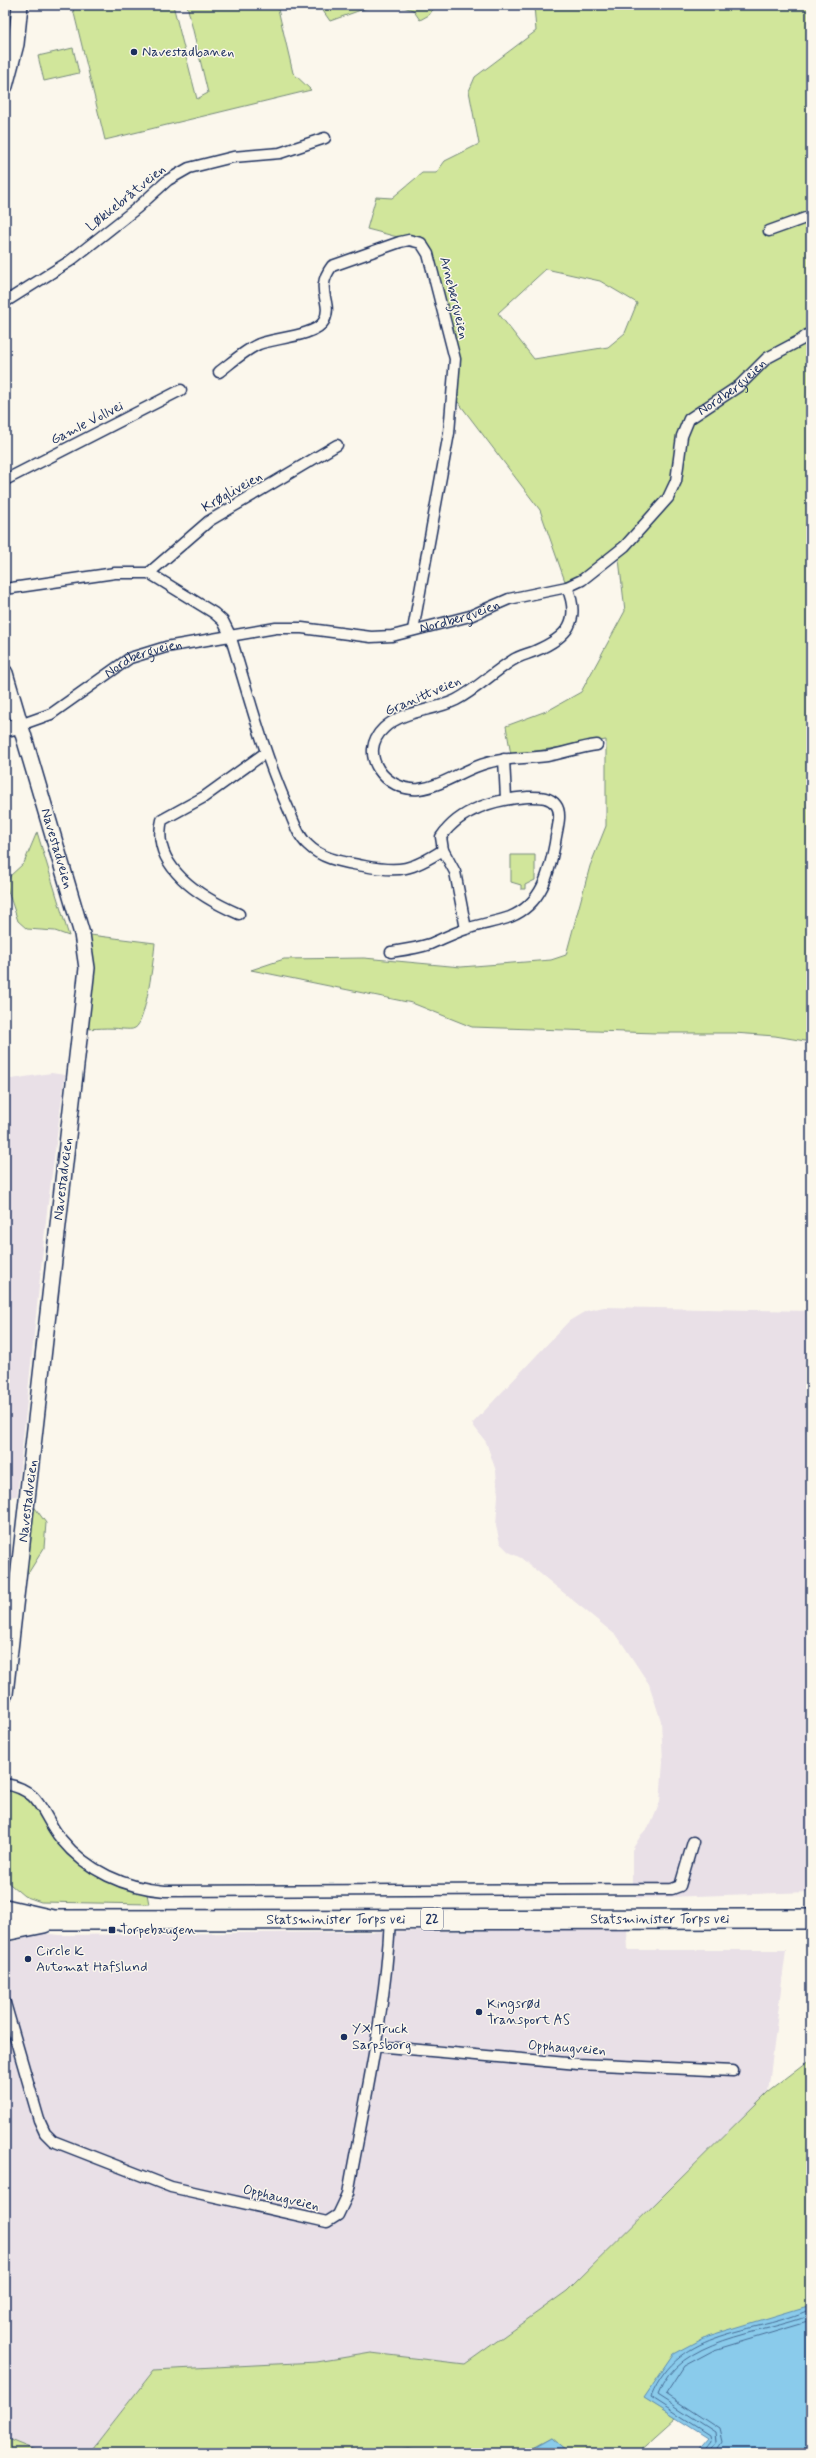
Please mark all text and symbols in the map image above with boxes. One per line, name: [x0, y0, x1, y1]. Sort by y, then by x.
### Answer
place label: Navestadbanen: [142, 43, 234, 61]
marker: Navestadbanen: [129, 47, 139, 57]
street label: Løkkebråtveien: [83, 160, 169, 236]
street label: Arnebergveien: [433, 255, 473, 342]
street label: Nordbergveien: [694, 355, 770, 420]
street label: Gamle Vollvei: [48, 397, 127, 449]
street label: Krøgliveien: [198, 467, 266, 517]
street label: Nordbergveien: [418, 595, 502, 638]
street label: Nordbergveien: [101, 635, 184, 682]
street label: Granittveien: [382, 672, 464, 720]
street label: Navestadveien: [36, 806, 77, 891]
street label: Navestadveien: [49, 1137, 77, 1221]
street label: Navestadveien: [14, 1459, 42, 1543]
road number: 22: [421, 1908, 443, 1930]
street label: Statsminister Torps vei: [590, 1910, 730, 1928]
street label: Statsminister Torps vei: [266, 1911, 406, 1929]
place label: Torpebaugen: [120, 1921, 196, 1941]
marker: Torpebaugen: [107, 1925, 117, 1935]
place label: Circle K Automat Hafslund: [36, 1942, 147, 1976]
marker: Circle K Automat Hafslund: [23, 1954, 33, 1964]
place label: Kingsrød Transport AS: [487, 1995, 570, 2029]
marker: Kingsrød Transport AS: [474, 2007, 484, 2017]
place label: YX Truck Sarpsborg: [352, 2020, 411, 2054]
marker: YX Truck Sarpsborg: [339, 2032, 349, 2042]
street label: Opphaugveien: [528, 2036, 606, 2060]
street label: Opphaugveien: [241, 2180, 321, 2216]

